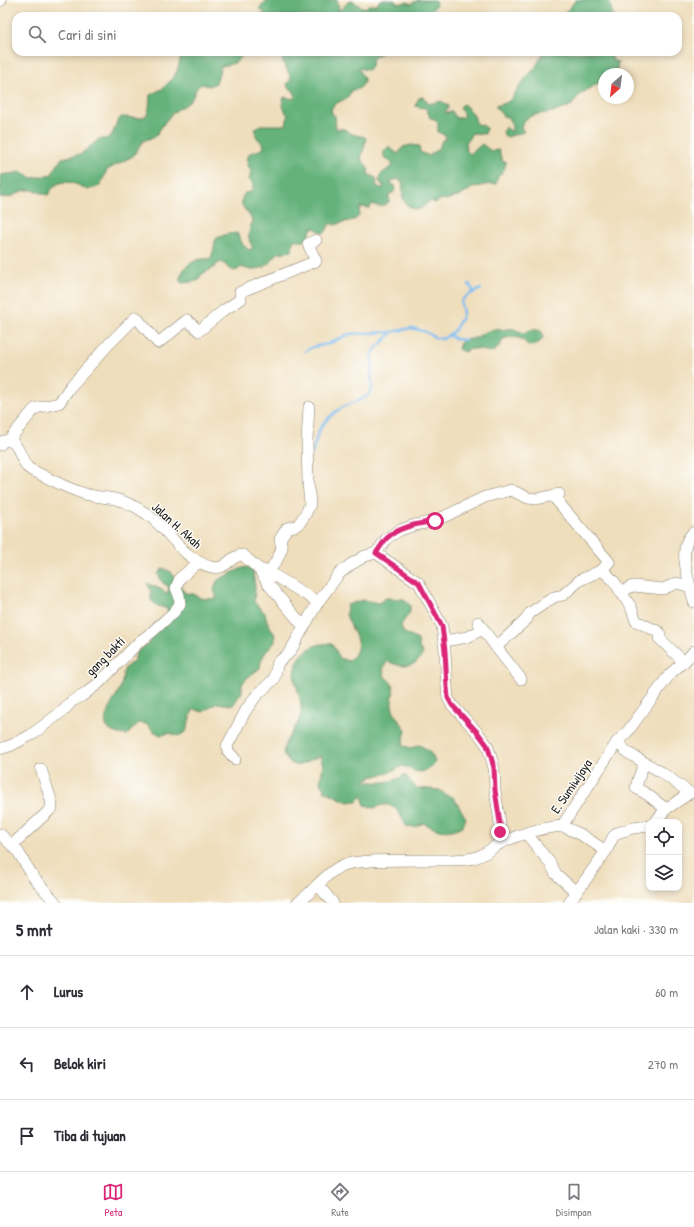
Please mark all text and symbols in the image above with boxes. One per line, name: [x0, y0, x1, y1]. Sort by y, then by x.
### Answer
search box: [12, 12, 682, 56]
icon: search: [26, 23, 48, 45]
text: Cari di sini: [58, 24, 117, 45]
north arrow: [598, 68, 634, 104]
street label: Jalan H. Akah: [148, 498, 206, 553]
route start: [426, 512, 444, 530]
street label: gang bakti: [81, 632, 129, 680]
street label: E. Sumiwijaya: [546, 755, 596, 817]
map controls: [646, 819, 682, 891]
button: locate: [646, 819, 682, 855]
route end: [491, 823, 509, 841]
button: layers: [646, 855, 682, 891]
text: 5 mnt: [16, 918, 52, 941]
text: Jalan kaki · 330 m: [594, 920, 678, 938]
icon: ahead: [16, 981, 38, 1003]
text: Lurus: [54, 981, 83, 1002]
text: 60 m: [655, 983, 678, 1001]
icon: left: [16, 1053, 38, 1075]
text: Belok kiri: [54, 1053, 106, 1074]
text: 270 m: [648, 1055, 678, 1073]
icon: arrive: [16, 1125, 38, 1147]
text: Tiba di tujuan: [54, 1125, 126, 1146]
tab: Peta: [102, 1181, 124, 1219]
tab: Rute: [329, 1181, 351, 1219]
tab: Disimpan: [556, 1181, 592, 1219]

